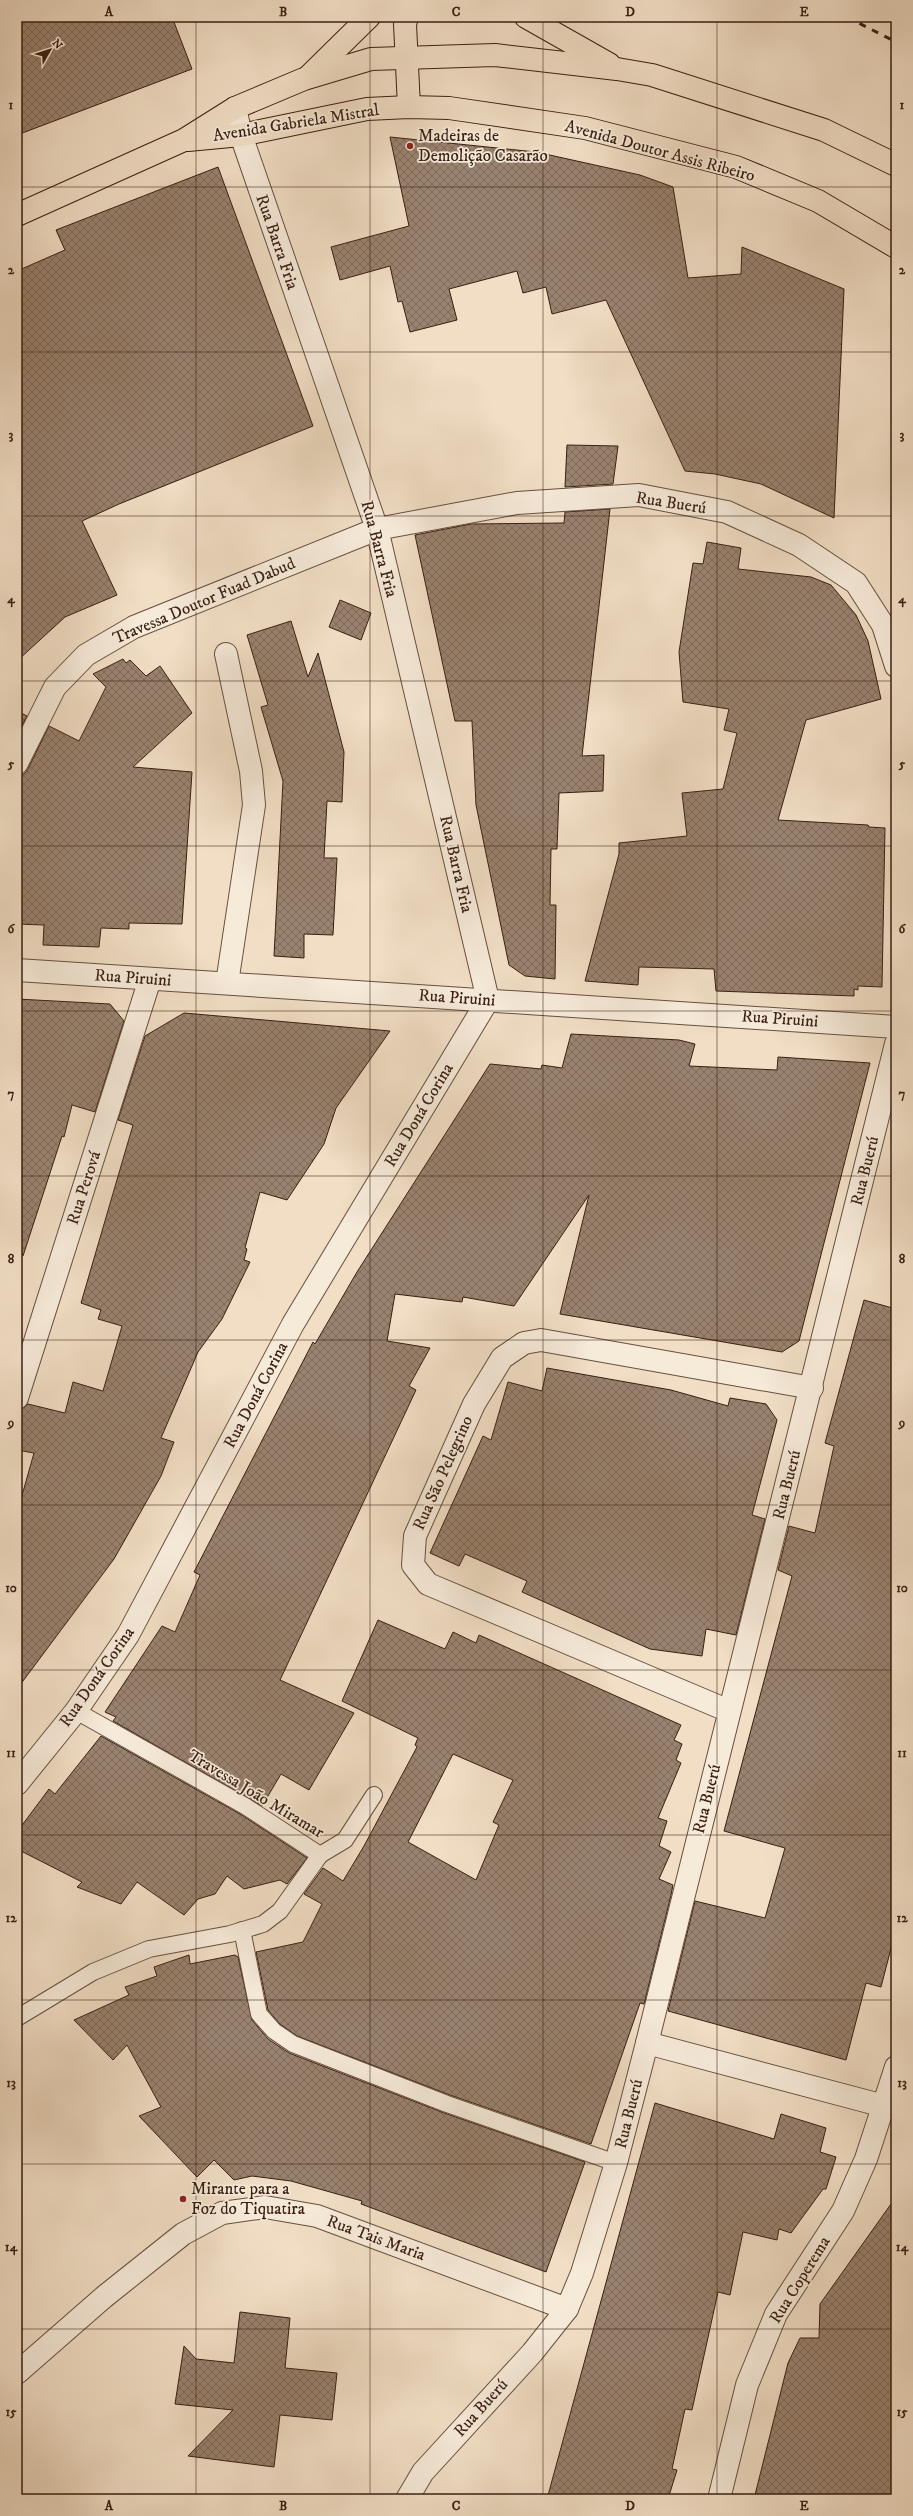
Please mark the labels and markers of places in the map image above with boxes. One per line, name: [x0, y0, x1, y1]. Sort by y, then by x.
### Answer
place label: Madeiras de Demolição Casarão: [418, 125, 548, 167]
marker: Madeiras de Demolição Casarão: [405, 141, 415, 151]
place label: Mirante para a Foz do Tiquatira: [191, 2178, 306, 2220]
marker: Mirante para a Foz do Tiquatira: [178, 2194, 188, 2204]

